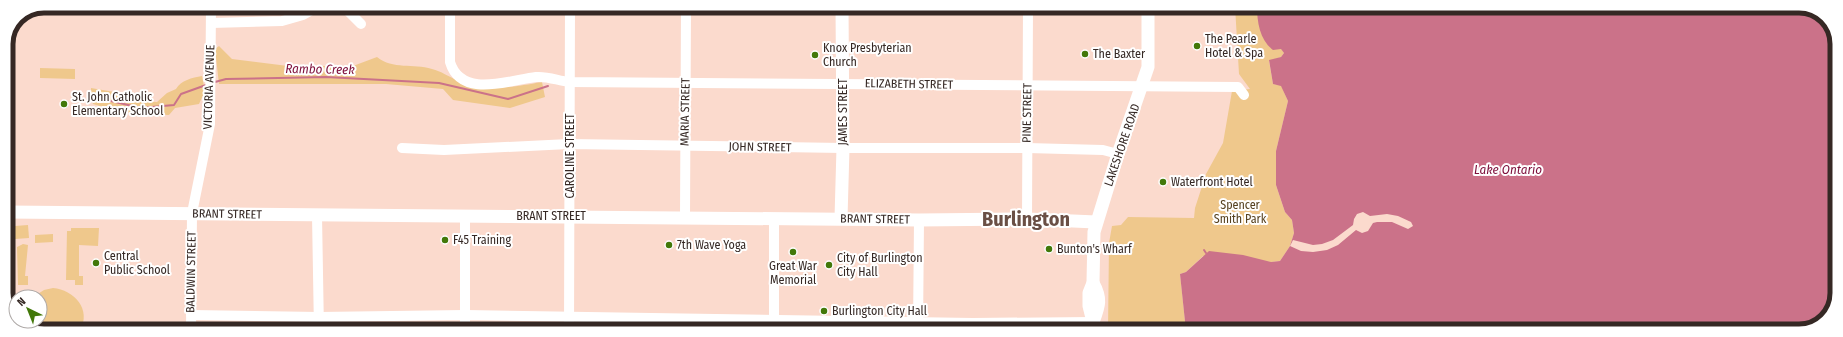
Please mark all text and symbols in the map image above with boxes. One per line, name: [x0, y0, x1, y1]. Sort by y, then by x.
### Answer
place label: The Pearle Hotel & Spa: [1205, 32, 1263, 60]
place label: Knox Presbyterian Church: [823, 41, 912, 69]
marker: The Pearle Hotel & Spa: [1192, 41, 1202, 51]
street label: VICTORIA AVENUE: [201, 44, 217, 130]
place label: The Baxter: [1093, 47, 1146, 61]
marker: The Baxter: [1080, 49, 1090, 59]
marker: Knox Presbyterian Church: [810, 50, 820, 60]
water label: Rambo Creek: [285, 61, 355, 77]
street label: ELIZABETH STREET: [865, 76, 954, 92]
street label: MARIA STREET: [677, 77, 693, 146]
street label: JAMES STREET: [836, 78, 850, 146]
street label: PINE STREET: [1019, 83, 1035, 143]
place label: St. John Catholic Elementary School: [72, 90, 163, 118]
marker: St. John Catholic Elementary School: [59, 99, 69, 109]
street label: LAKESHORE ROAD: [1101, 102, 1143, 188]
street label: CAROLINE STREET: [563, 113, 577, 199]
street label: JOHN STREET: [728, 139, 792, 155]
water label: Lake Ontario: [1474, 162, 1542, 177]
place label: Waterfront Hotel: [1171, 175, 1253, 189]
marker: Waterfront Hotel: [1158, 177, 1168, 187]
park label: Spencer Smith Park: [1214, 198, 1267, 226]
street label: BRANT STREET: [192, 206, 262, 222]
district label: Burlington: [982, 207, 1070, 231]
street label: BRANT STREET: [516, 209, 586, 223]
street label: BRANT STREET: [840, 211, 910, 227]
street label: BALDWIN STREET: [183, 230, 199, 313]
place label: F45 Training: [453, 233, 511, 247]
marker: F45 Training: [440, 235, 450, 245]
place label: 7th Wave Yoga: [677, 238, 746, 252]
marker: 7th Wave Yoga: [664, 240, 674, 250]
place label: Bunton's Wharf: [1057, 242, 1133, 256]
marker: Bunton's Wharf: [1044, 244, 1054, 254]
marker: Great War Memorial: [788, 247, 798, 257]
place label: Central Public School: [104, 249, 170, 277]
place label: City of Burlington City Hall: [837, 251, 923, 279]
marker: Central Public School: [91, 258, 101, 268]
place label: Great War Memorial: [769, 259, 818, 287]
marker: City of Burlington City Hall: [824, 260, 834, 270]
north arrow: [8, 289, 48, 329]
text: N: [15, 295, 28, 309]
place label: Burlington City Hall: [832, 304, 927, 318]
marker: Burlington City Hall: [819, 306, 829, 316]

